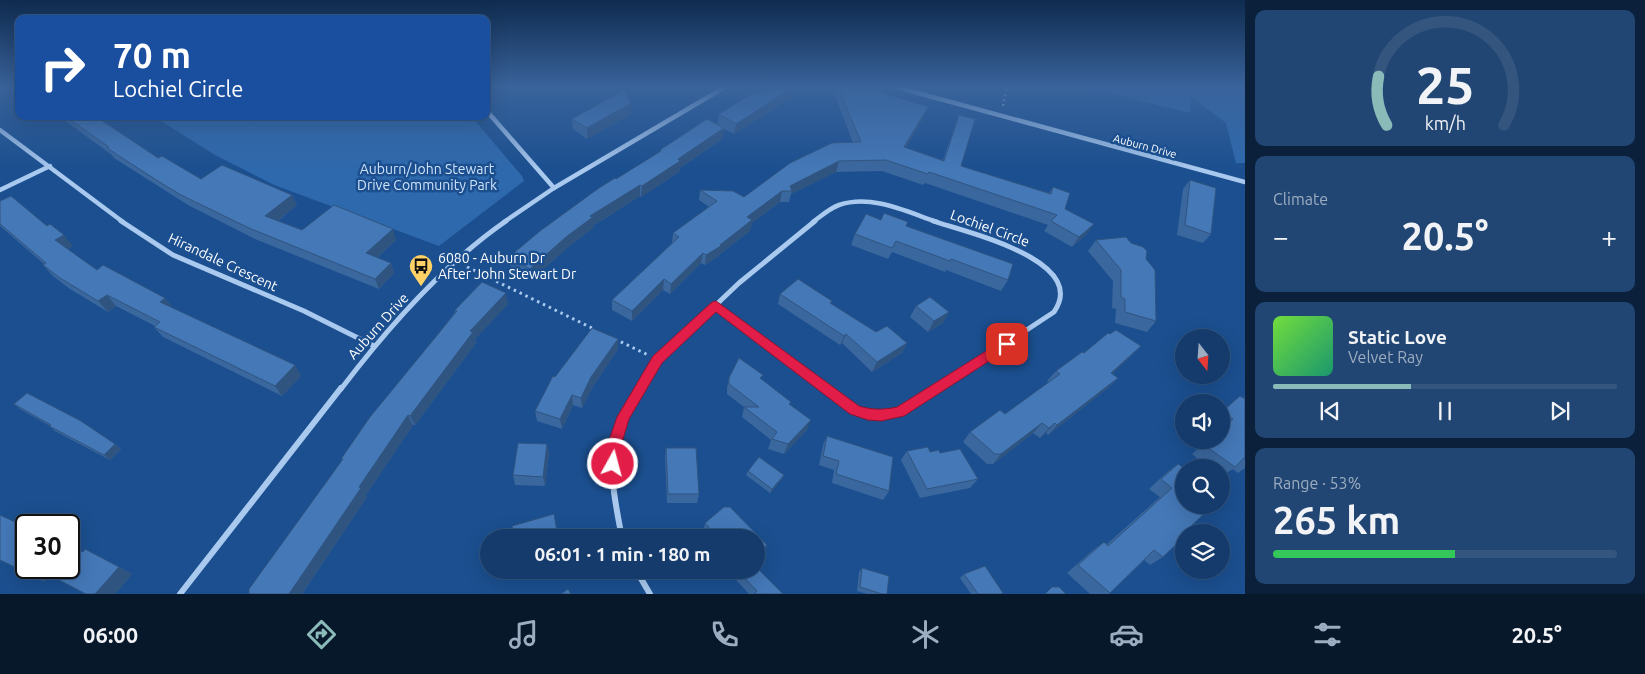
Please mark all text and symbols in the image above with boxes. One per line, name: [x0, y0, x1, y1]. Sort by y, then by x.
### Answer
icon: right: [30, 35, 95, 100]
text: 70 m: [113, 35, 191, 75]
text: 25: [1416, 56, 1474, 114]
text: Lochiel Circle: [113, 76, 243, 101]
text: km/h: [1424, 113, 1466, 133]
street label: Auburn Drive: [1112, 132, 1178, 160]
park label: Auburn/John Stewart Drive Community Park: [357, 161, 497, 193]
text: Climate: [1273, 190, 1328, 208]
street label: Lochiel Circle: [948, 206, 1032, 250]
text: 20.5°: [1401, 215, 1489, 257]
text: −: [1273, 221, 1289, 252]
text: +: [1601, 221, 1617, 252]
street label: Hirandale Crescent: [166, 230, 281, 295]
place label: 6080 - Auburn Dr After John Stewart Dr: [438, 250, 577, 282]
bus stop icon: 6080 - Auburn Dr After John Stewart Dr: [408, 253, 434, 287]
street label: Auburn Drive: [344, 290, 412, 362]
pin: [986, 323, 1028, 365]
text: Static Love: [1348, 326, 1447, 348]
north arrow: [1175, 329, 1230, 384]
map controls: [1175, 329, 1230, 579]
icon: arrive: [993, 330, 1021, 358]
text: Velvet Ray: [1348, 348, 1423, 366]
button: sound: [1175, 394, 1230, 449]
icon: previous: [1316, 397, 1344, 425]
icon: pause: [1431, 397, 1459, 425]
icon: next: [1546, 397, 1574, 425]
position arrow: [586, 437, 638, 489]
button: search: [1175, 459, 1230, 514]
text: Range · 53%: [1273, 474, 1361, 492]
text: 265 km: [1273, 499, 1400, 541]
speed limit sign: 30: [15, 514, 80, 579]
button: layers: [1175, 524, 1230, 579]
text: 06:01 · 1 min · 180 m: [535, 543, 710, 565]
icon: directions: [304, 617, 339, 652]
icon: music: [506, 617, 541, 652]
icon: phone: [707, 617, 742, 652]
icon: climate: [908, 617, 943, 652]
icon: car: [1109, 617, 1144, 652]
icon: filters: [1310, 617, 1345, 652]
text: 06:00: [83, 622, 138, 647]
text: 20.5°: [1511, 622, 1562, 647]

